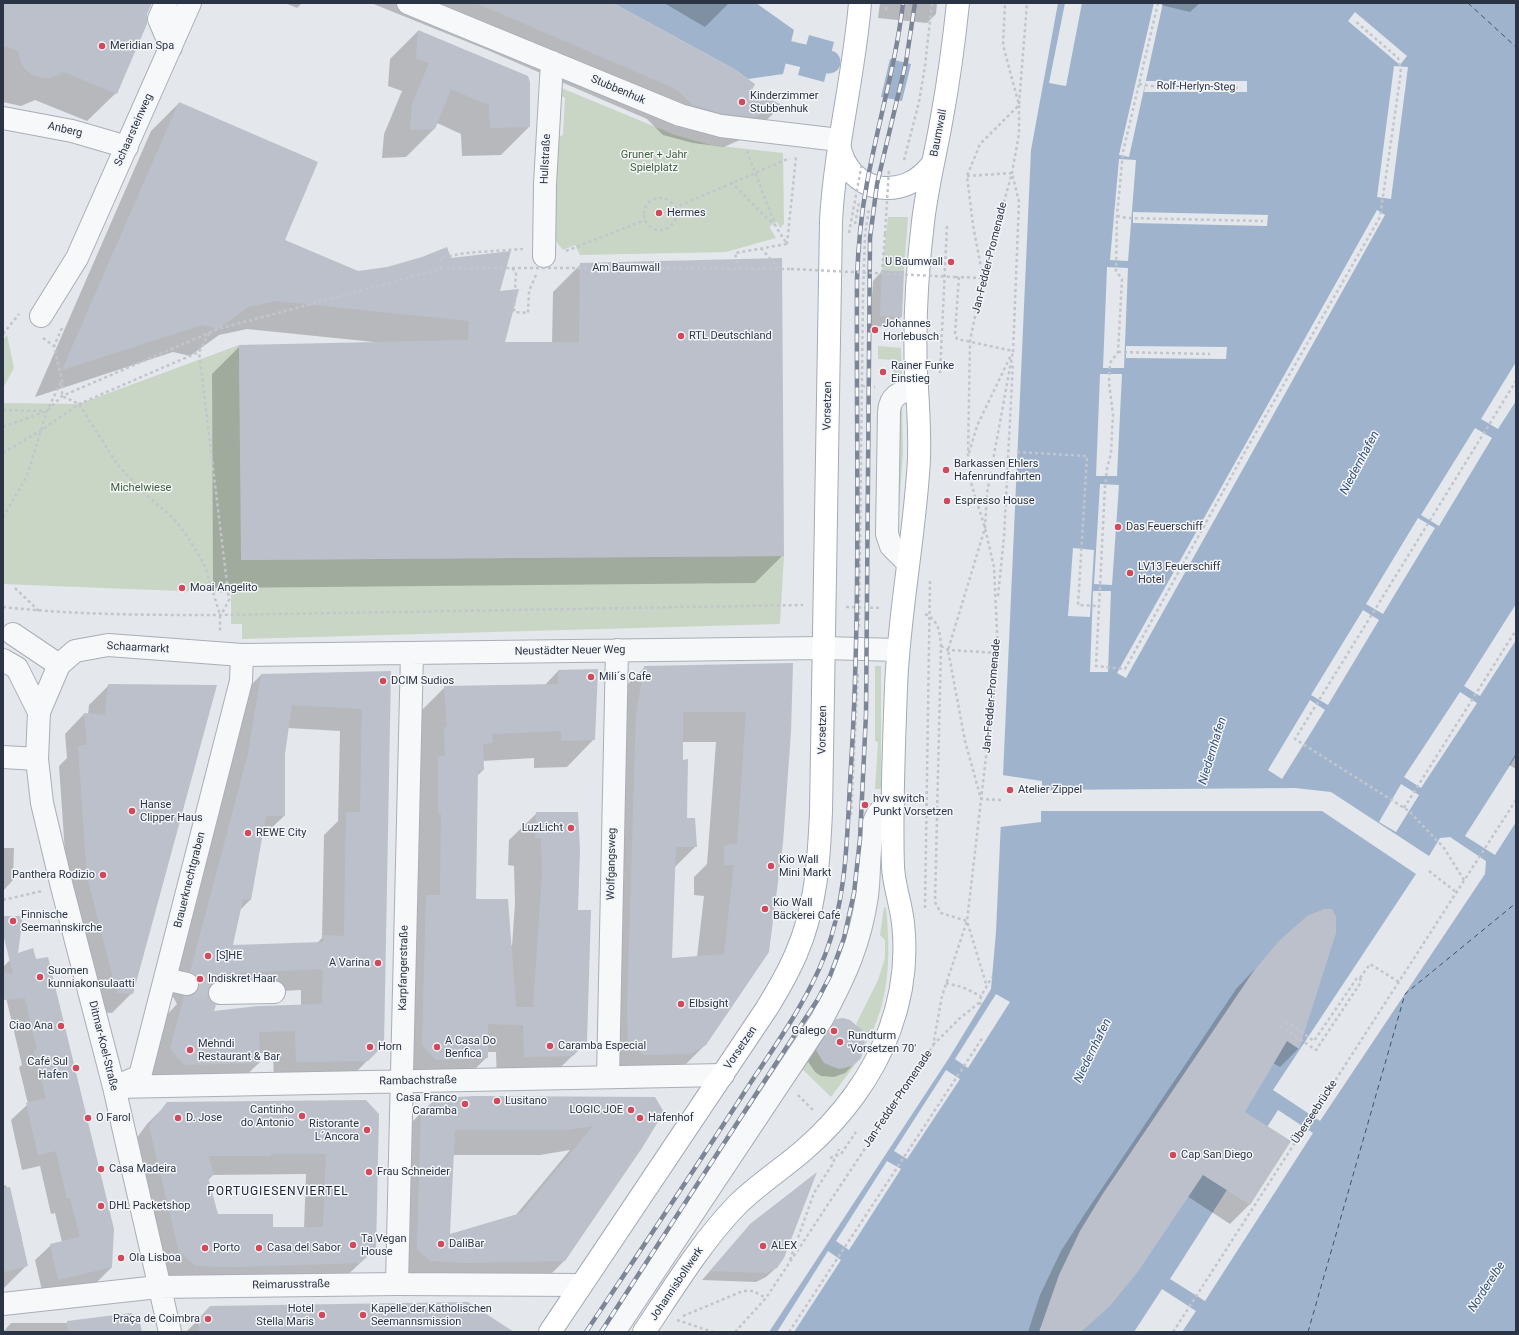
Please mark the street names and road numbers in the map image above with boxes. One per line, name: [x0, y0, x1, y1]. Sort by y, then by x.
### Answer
street label: Stubbenhuk: [589, 73, 647, 107]
street label: Rolf-Herlyn-Steg: [1156, 80, 1236, 94]
street label: Schaarsteinweg: [112, 92, 156, 168]
street label: Baumwall: [928, 108, 950, 158]
street label: Anberg: [46, 120, 84, 140]
street label: Hullstraße: [538, 133, 554, 185]
street label: Jan-Fedder-Promenade: [970, 201, 1010, 315]
street label: Am Baumwall: [592, 261, 660, 275]
street label: Vorsetzen: [821, 381, 835, 431]
street label: Jan-Fedder-Promenade: [980, 638, 1004, 754]
street label: Schaarmarkt: [106, 640, 170, 656]
street label: Neustädter Neuer Weg: [515, 643, 625, 659]
street label: Vorsetzen: [816, 705, 830, 755]
street label: Wolfgangsweg: [605, 828, 619, 900]
street label: Brauerknechtgraben: [172, 831, 208, 929]
street label: Karpfangerstraße: [397, 925, 411, 1011]
street label: Ditmar-Koel-Straße: [85, 1000, 121, 1092]
street label: Vorsetzen: [722, 1024, 760, 1072]
street label: Jan-Fedder-Promenade: [861, 1048, 935, 1150]
street label: Rambachstraße: [379, 1074, 457, 1088]
street label: Überseebrücke: [1290, 1078, 1340, 1146]
street label: Johannisbollwerk: [647, 1245, 707, 1323]
street label: Reimarusstraße: [252, 1278, 330, 1292]

